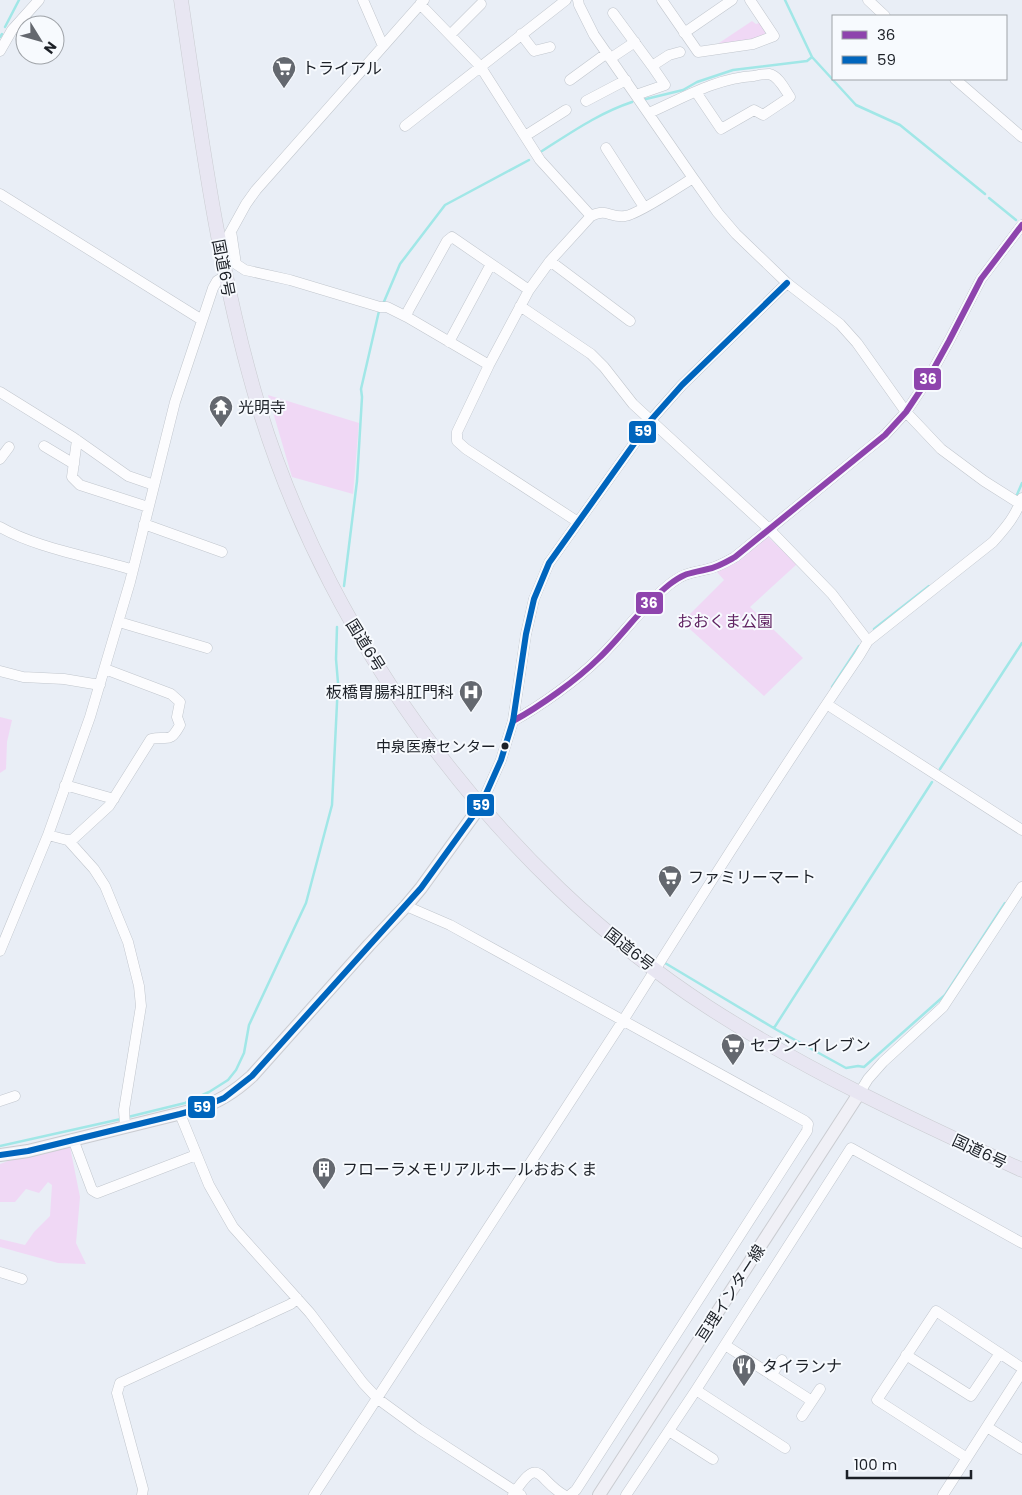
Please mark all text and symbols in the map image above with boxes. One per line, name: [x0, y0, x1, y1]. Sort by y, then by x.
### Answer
north arrow: [15, 15, 65, 65]
legend: [832, 15, 1007, 80]
text: 36: [877, 24, 895, 45]
text: N: [39, 38, 62, 58]
text: 59: [877, 49, 896, 70]
supermarket icon: トライアル: [271, 55, 297, 89]
place label: トライアル: [302, 57, 382, 80]
street label: 国道6号: [207, 237, 240, 299]
line badge: 36: [913, 367, 942, 391]
text: 36: [919, 369, 937, 389]
temple icon: 光明寺: [208, 394, 234, 428]
place label: 光明寺: [238, 396, 286, 419]
line badge: 59: [628, 420, 657, 444]
text: 59: [634, 421, 652, 441]
line badge: 36: [635, 591, 664, 615]
text: 36: [640, 593, 658, 613]
park label: おおくま公園: [677, 610, 773, 633]
street label: 国道6号: [340, 615, 391, 676]
hospital icon: 板橋胃腸科肛門科: [458, 679, 484, 713]
place label: 板橋胃腸科肛門科: [326, 681, 454, 704]
place label: 中泉医療センター: [376, 736, 496, 757]
marker: 中泉医療センター: [500, 741, 510, 751]
line badge: 59: [466, 793, 495, 817]
text: 59: [472, 795, 490, 815]
supermarket icon: ファミリーマート: [657, 864, 683, 898]
place label: ファミリーマート: [688, 866, 816, 889]
street label: 国道6号: [600, 922, 660, 976]
supermarket icon: セブン-イレブン: [720, 1032, 746, 1066]
place label: セブン-イレブン: [750, 1034, 871, 1057]
line badge: 59: [187, 1095, 216, 1119]
text: 59: [193, 1097, 211, 1117]
street label: 国道6号: [949, 1129, 1011, 1174]
building icon: フローラメモリアルホールおおくま: [311, 1156, 337, 1190]
place label: フローラメモリアルホールおおくま: [342, 1158, 597, 1181]
street label: 亘理インター線: [690, 1240, 771, 1347]
restaurant icon: タイランナ: [731, 1353, 757, 1387]
place label: タイランナ: [762, 1355, 842, 1378]
scale bar: [847, 1448, 971, 1480]
text: 100 m: [854, 1454, 897, 1475]

